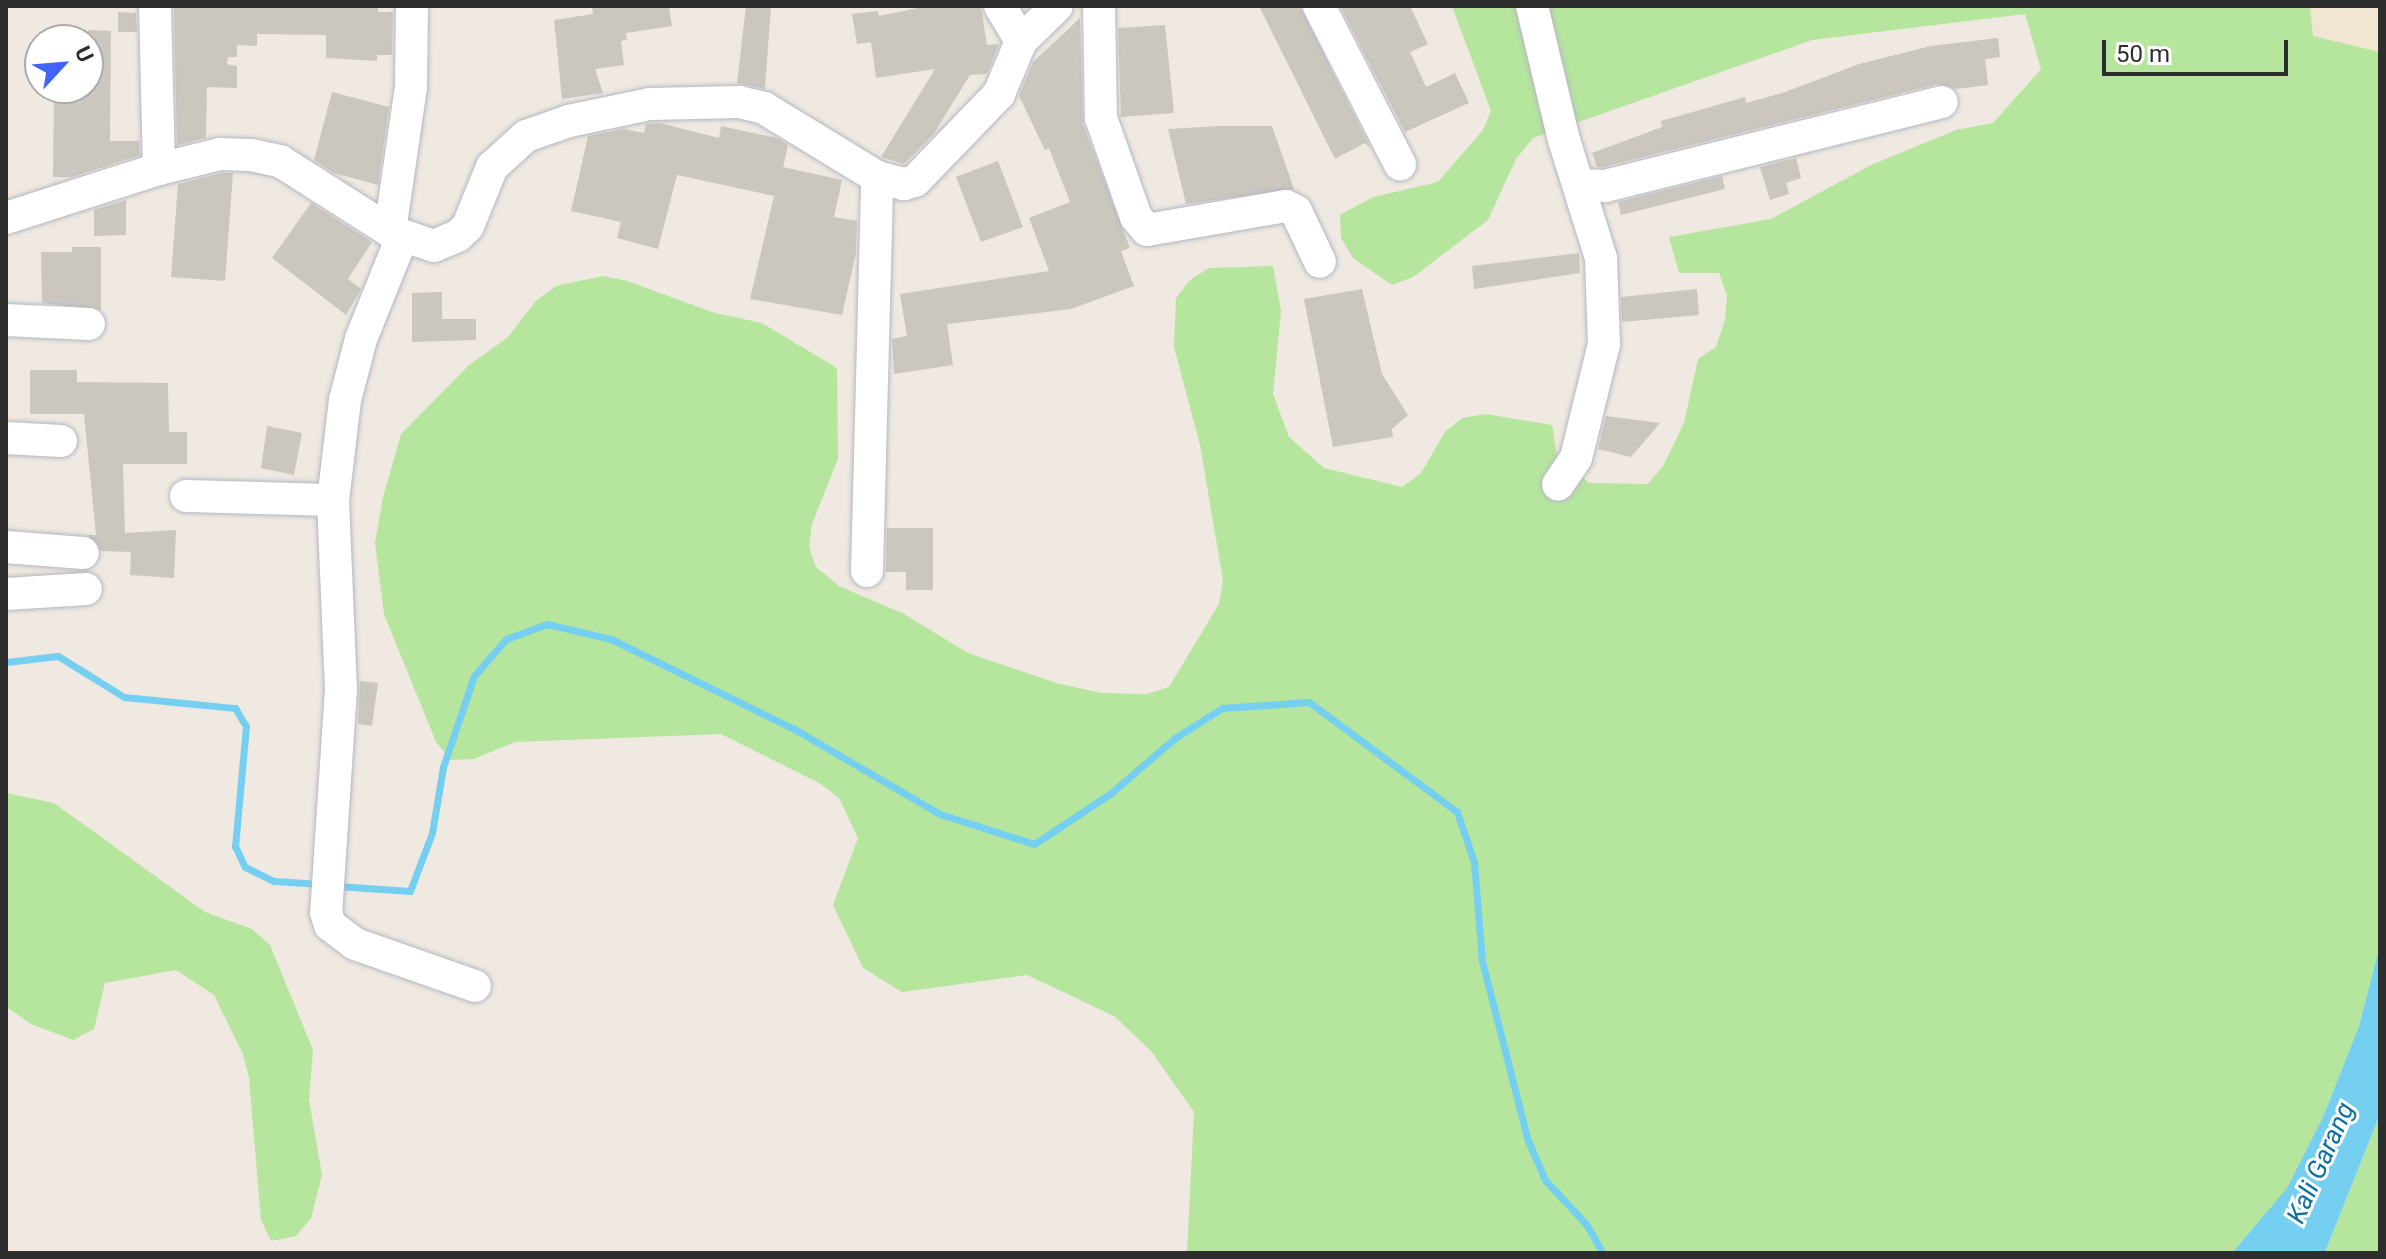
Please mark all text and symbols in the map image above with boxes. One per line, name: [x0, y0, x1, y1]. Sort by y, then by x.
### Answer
north arrow: [24, 24, 104, 104]
scale bar: [2106, 24, 2292, 74]
text: 50 m: [2116, 40, 2170, 68]
text: U: [70, 42, 99, 66]
water label: Kali Garang: [2281, 1098, 2361, 1228]

